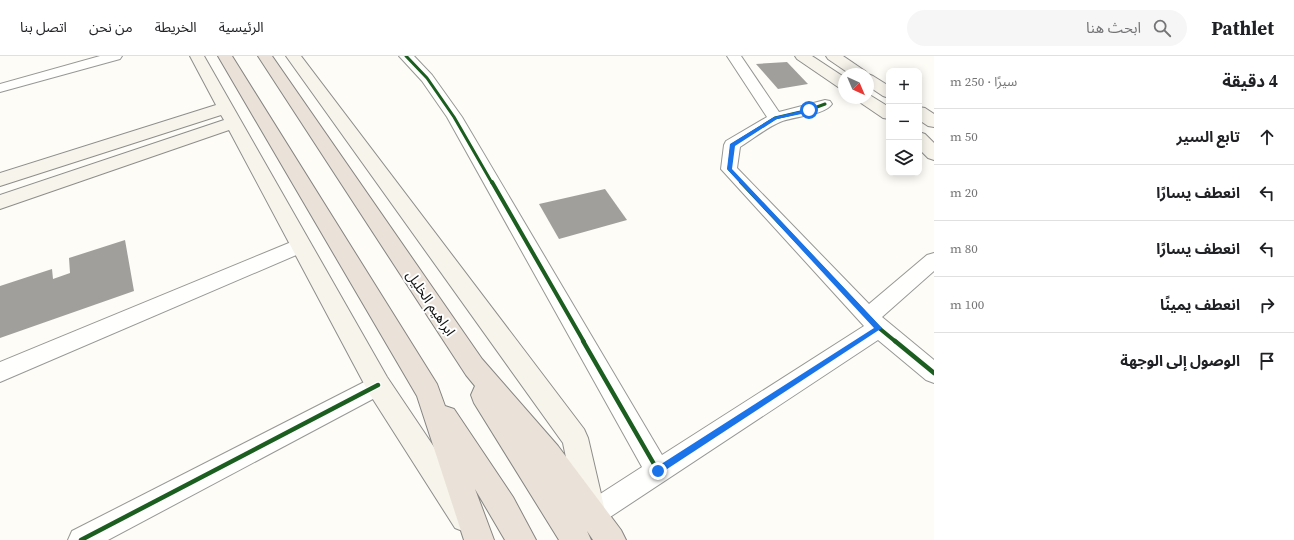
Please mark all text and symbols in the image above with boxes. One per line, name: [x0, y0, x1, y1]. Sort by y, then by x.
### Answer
search box: [907, 10, 1187, 46]
text: Pathlet: [1211, 15, 1274, 41]
text: اتصل بنا: [20, 17, 67, 37]
text: من نحن: [89, 17, 133, 37]
text: الخريطة: [155, 17, 197, 37]
text: الرئيسية: [219, 17, 264, 37]
text: ابحث هنا: [1086, 17, 1141, 38]
icon: search: [1151, 17, 1173, 39]
north arrow: [838, 68, 874, 104]
map controls: [886, 68, 922, 176]
button: +: [886, 68, 922, 104]
text: 4 دقيقة: [1222, 69, 1278, 93]
text: سيرًا · 250 m: [950, 73, 1017, 90]
route start: [800, 101, 818, 119]
button: −: [886, 104, 922, 140]
text: تابع السير: [1177, 126, 1240, 147]
icon: ahead: [1256, 126, 1278, 148]
text: 50 m: [950, 128, 978, 145]
button: layers: [886, 140, 922, 176]
text: انعطف يسارًا: [1156, 182, 1240, 203]
icon: left: [1256, 182, 1278, 204]
text: 20 m: [950, 184, 978, 201]
text: انعطف يسارًا: [1156, 238, 1240, 259]
icon: left: [1256, 238, 1278, 260]
text: 80 m: [950, 240, 978, 257]
street label: ابراهيم الخليل: [401, 266, 460, 340]
text: انعطف يمينًا: [1160, 294, 1240, 315]
icon: right: [1256, 294, 1278, 316]
text: 100 m: [950, 296, 984, 313]
text: الوصول إلى الوجهة: [1120, 350, 1240, 371]
icon: arrive: [1256, 350, 1278, 372]
route end: [649, 462, 667, 480]

